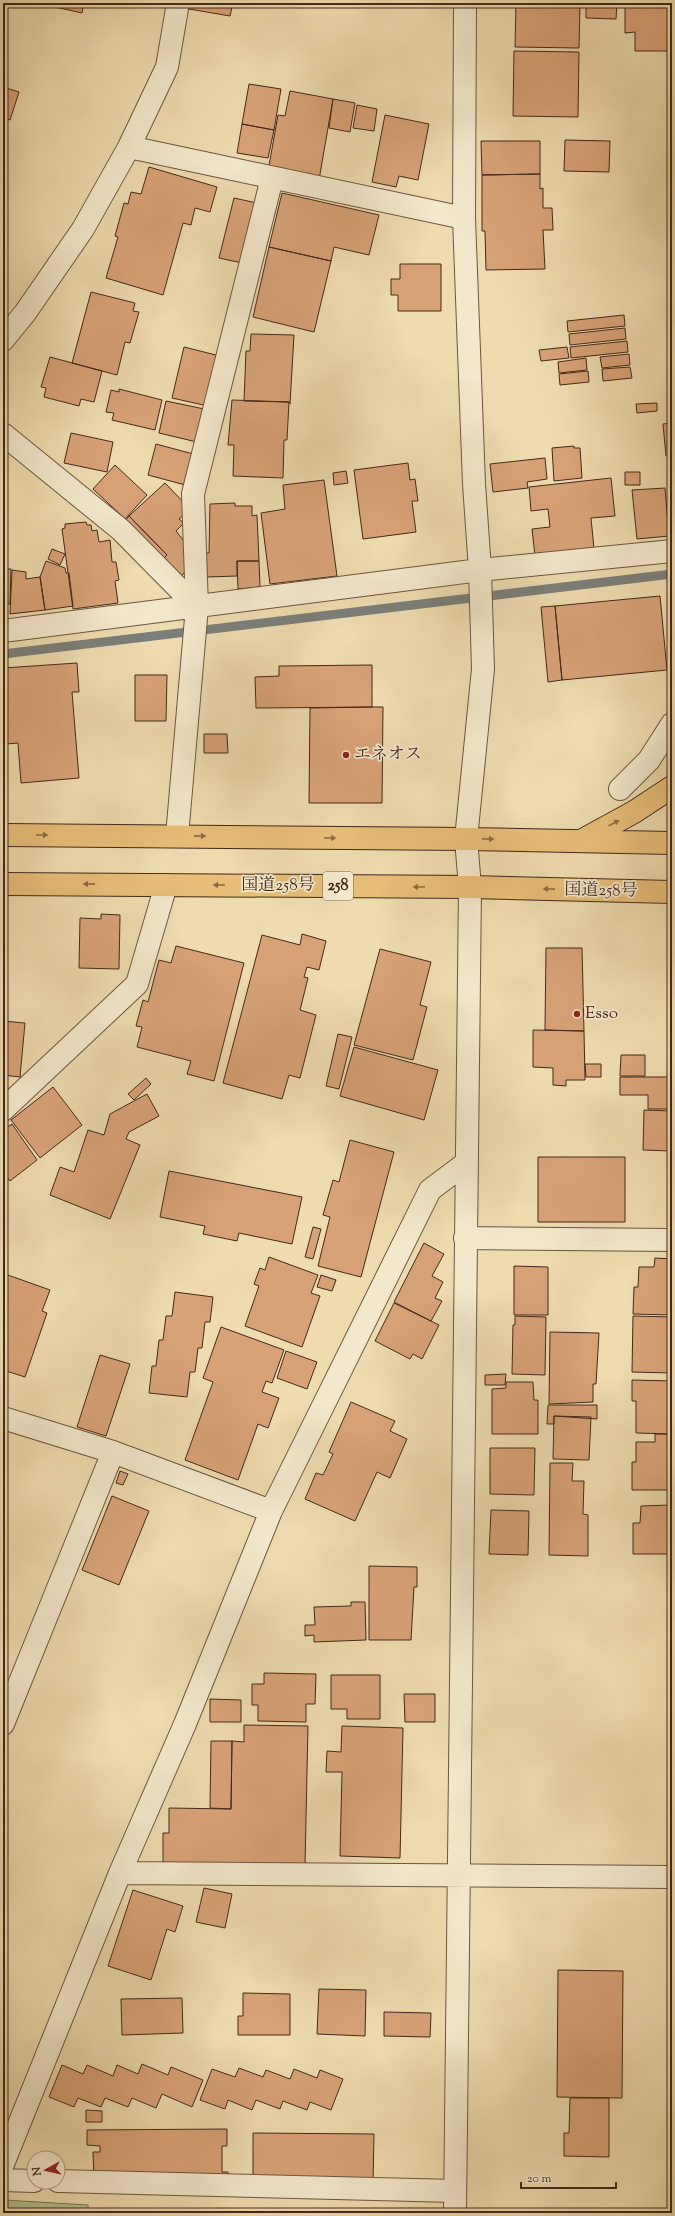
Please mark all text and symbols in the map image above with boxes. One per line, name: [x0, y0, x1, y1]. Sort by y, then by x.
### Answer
place label: エネオス: [354, 743, 422, 767]
marker: エネオス: [341, 750, 351, 760]
one-way arrow: [608, 820, 620, 826]
one-way arrow: [36, 832, 49, 838]
one-way arrow: [194, 833, 207, 839]
one-way arrow: [324, 835, 337, 841]
one-way arrow: [482, 836, 494, 843]
road number: 258: [323, 872, 353, 900]
street label: 国道258号: [241, 874, 315, 898]
street label: 国道258号: [564, 878, 638, 904]
one-way arrow: [82, 881, 95, 887]
one-way arrow: [213, 882, 225, 889]
one-way arrow: [412, 884, 425, 890]
one-way arrow: [543, 886, 555, 893]
place label: Esso: [585, 1002, 618, 1026]
marker: Esso: [572, 1009, 582, 1019]
north arrow: [26, 2150, 66, 2190]
scale bar: [521, 2164, 616, 2190]
text: N: [29, 2166, 46, 2178]
text: 20 m: [527, 2170, 552, 2188]

